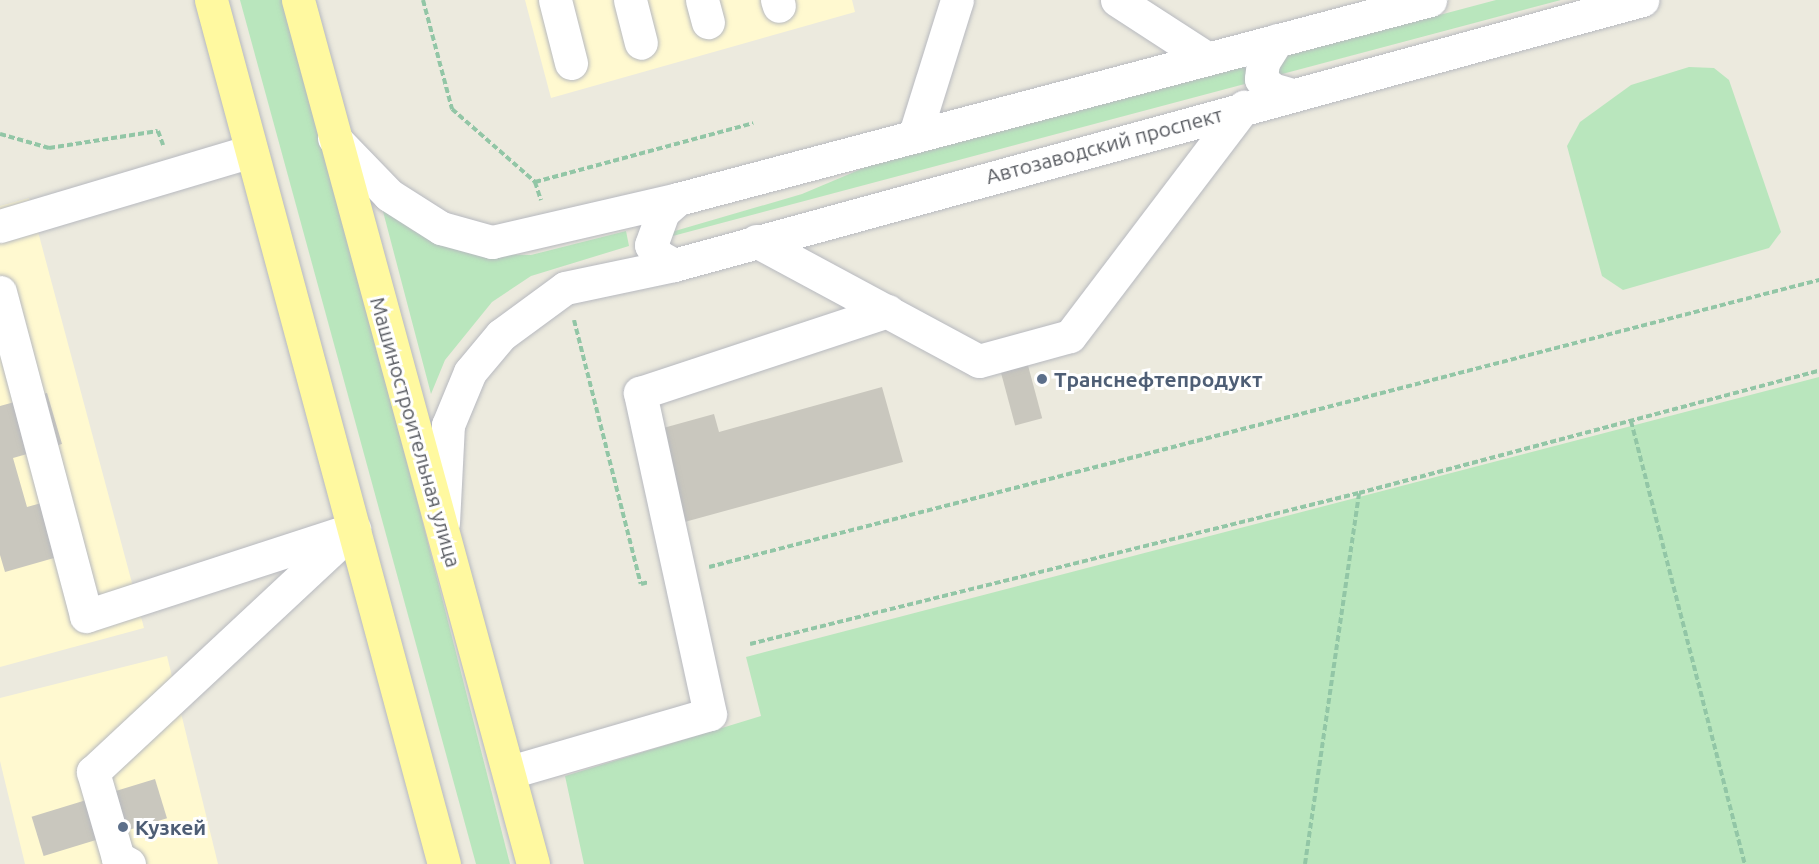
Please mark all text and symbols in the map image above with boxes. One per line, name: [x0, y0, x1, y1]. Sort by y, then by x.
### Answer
street label: Автозаводский проспект: [983, 101, 1225, 189]
street label: Машиностроительная улица: [365, 294, 467, 570]
place label: Транснефтепродукт: [1054, 366, 1263, 392]
marker: Транснефтепродукт: [1035, 372, 1049, 386]
place label: Кузкей: [135, 814, 206, 840]
marker: Кузкей: [116, 820, 130, 834]

